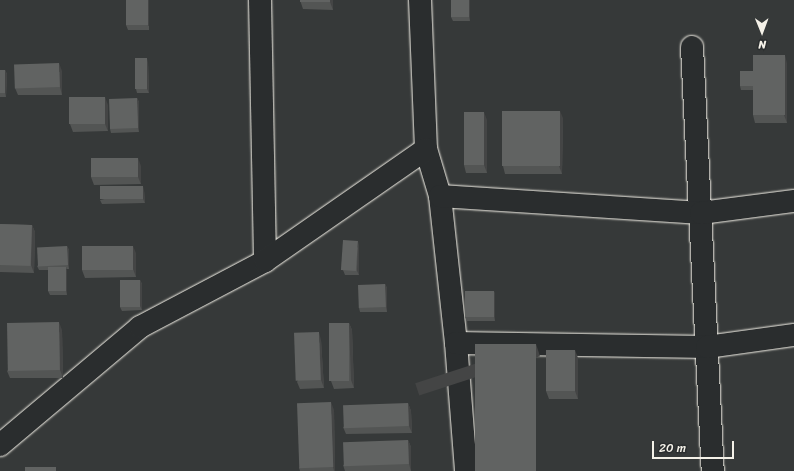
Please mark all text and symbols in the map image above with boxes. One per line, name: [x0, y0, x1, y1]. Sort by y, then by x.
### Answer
north arrow: [742, 12, 782, 52]
text: N: [758, 35, 766, 54]
scale bar: [654, 433, 736, 459]
text: 20 m: [659, 437, 686, 459]

